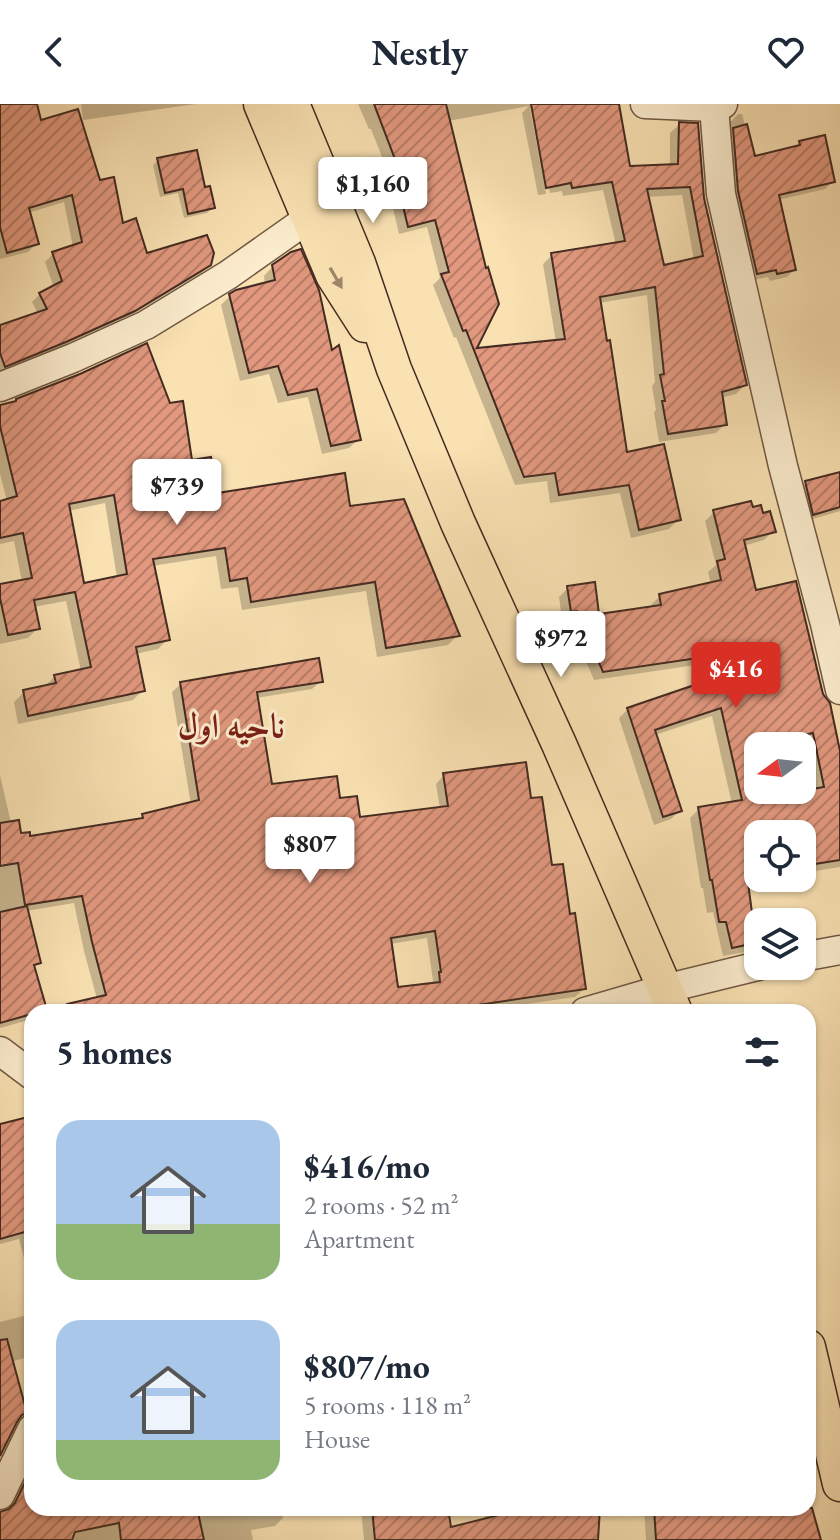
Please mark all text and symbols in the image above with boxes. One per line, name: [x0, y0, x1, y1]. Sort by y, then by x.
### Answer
text: Nestly: [372, 29, 468, 76]
icon: back: [32, 30, 76, 74]
icon: heart: [764, 30, 808, 74]
pin: $1,160: [308, 157, 438, 225]
text: $1,160: [336, 166, 410, 200]
one-way arrow: [329, 267, 343, 289]
pin: $739: [130, 459, 224, 527]
text: $739: [150, 468, 204, 502]
pin: $972: [514, 611, 608, 679]
text: $972: [534, 620, 588, 654]
pin: $416: [689, 642, 783, 710]
text: $416: [709, 651, 763, 685]
district label: ناحیه اول: [177, 703, 285, 747]
north arrow: [744, 732, 816, 804]
map controls: [744, 732, 816, 980]
pin: $807: [263, 817, 357, 885]
button: locate: [744, 820, 816, 892]
text: $807: [283, 826, 337, 860]
button: layers: [744, 908, 816, 980]
text: 5 homes: [56, 1030, 172, 1074]
icon: filters: [740, 1030, 784, 1074]
text: $416/mo: [304, 1144, 430, 1188]
icon: home: [120, 1152, 216, 1248]
text: 2 rooms · 52 m²: [304, 1188, 459, 1222]
text: Apartment: [304, 1222, 414, 1256]
text: $807/mo: [304, 1344, 430, 1388]
icon: home: [120, 1352, 216, 1448]
text: 5 rooms · 118 m²: [304, 1388, 471, 1422]
text: House: [304, 1422, 370, 1456]

